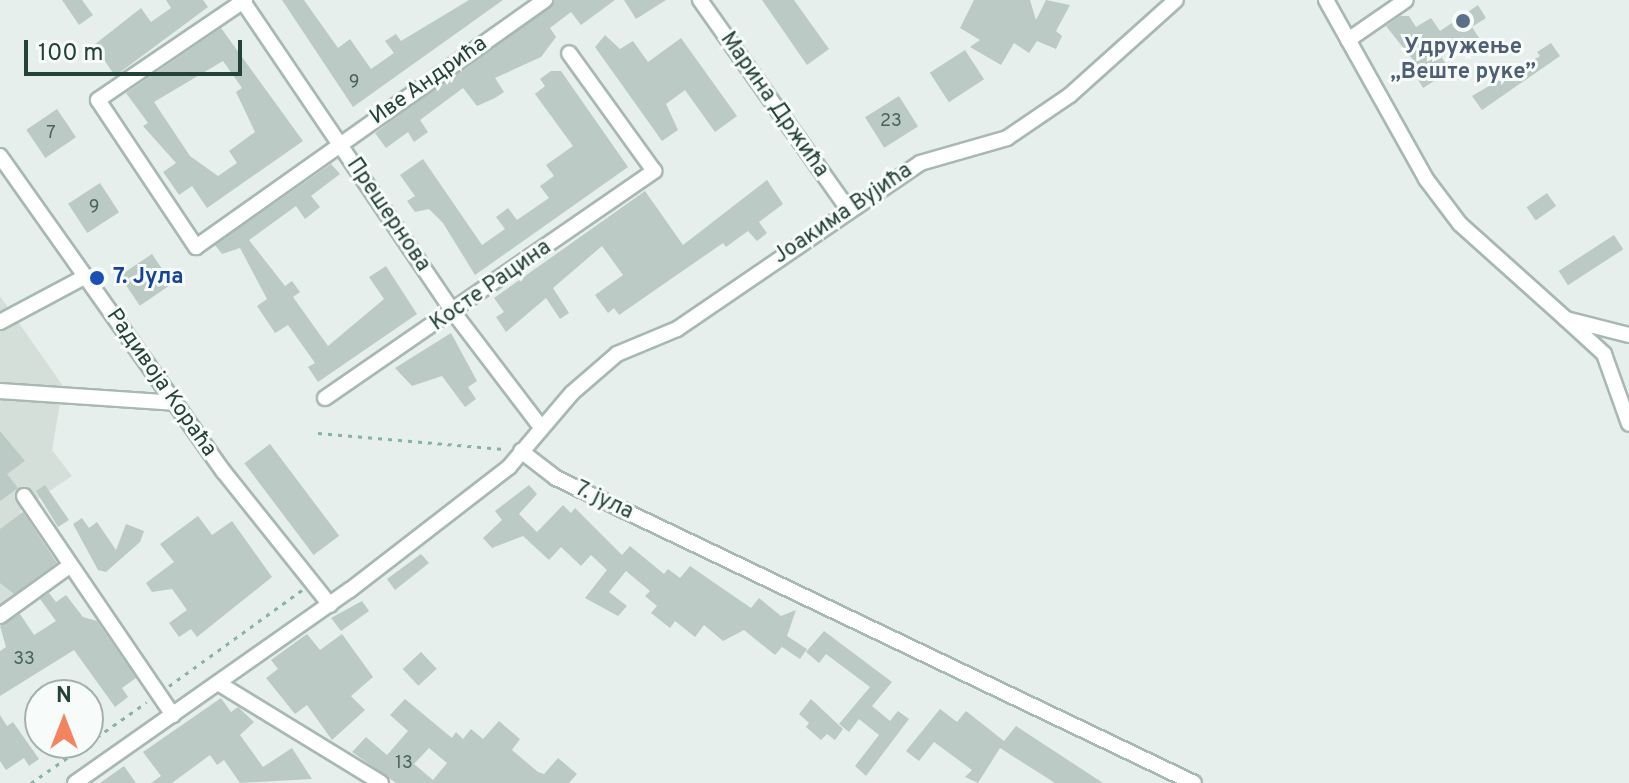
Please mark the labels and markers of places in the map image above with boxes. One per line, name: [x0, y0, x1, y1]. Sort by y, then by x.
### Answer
marker: Удружење „Веште руке”: [1454, 12, 1472, 30]
place label: Удружење „Веште руке”: [1390, 34, 1536, 86]
place label: 7. Јула: [113, 265, 184, 291]
marker: 7. Јула: [88, 269, 106, 287]

